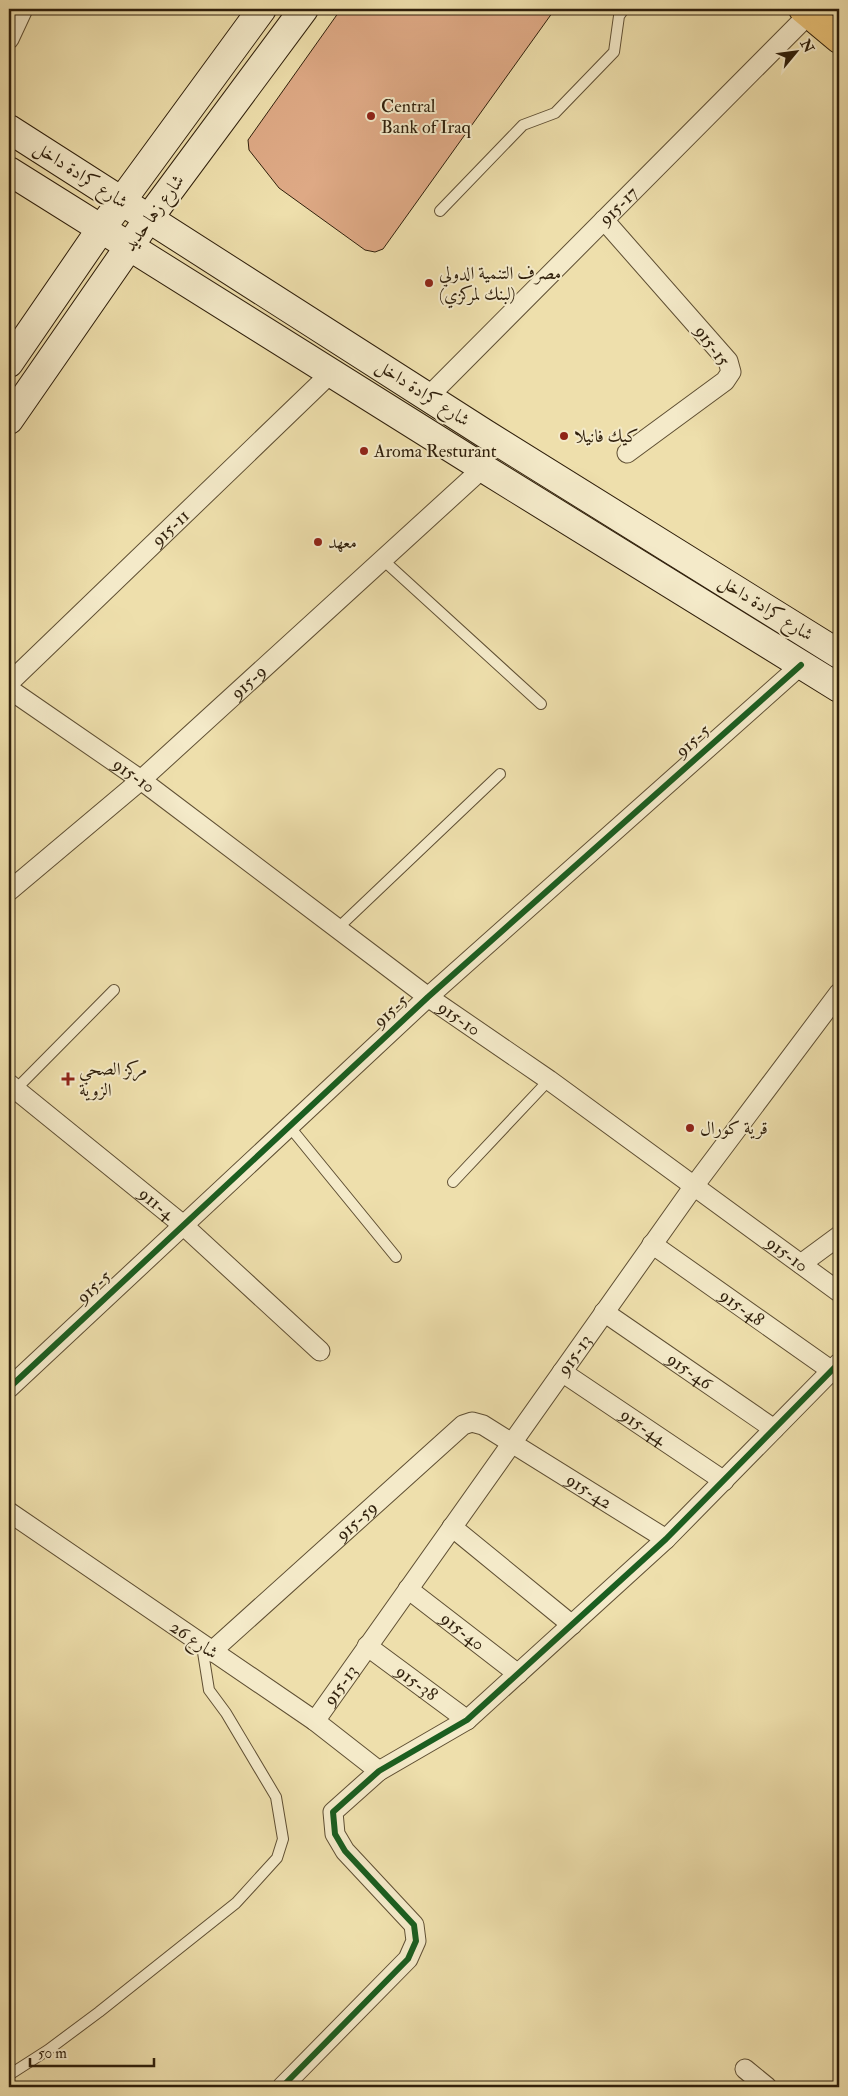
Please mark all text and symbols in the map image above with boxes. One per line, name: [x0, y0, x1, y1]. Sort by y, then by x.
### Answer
north arrow: [770, 28, 820, 78]
text: N: [796, 35, 818, 56]
place label: Central Bank of Iraq: [381, 95, 472, 139]
marker: Central Bank of Iraq: [365, 110, 377, 122]
street label: شارع كرادة داخل: [28, 136, 132, 216]
street label: شارع زها حديد: [118, 170, 192, 258]
street label: 915-17: [593, 181, 643, 231]
place label: مصرف التنمية الدولي (لبنك لمركزي): [439, 262, 561, 309]
marker: مصرف التنمية الدولي (لبنك لمركزي): [423, 277, 435, 289]
street label: 915-15: [688, 319, 735, 371]
street label: شارع كرادة داخل: [370, 354, 474, 434]
place label: كيك فانيلا: [574, 425, 639, 448]
marker: كيك فانيلا: [558, 430, 570, 442]
place label: Aroma Resturant: [373, 440, 497, 463]
marker: Aroma Resturant: [358, 445, 370, 457]
street label: 915-11: [145, 504, 194, 553]
place label: معهد: [328, 531, 357, 554]
marker: معهد: [312, 536, 324, 548]
street label: شارع كرادة داخل: [713, 570, 818, 649]
street label: 915-9: [224, 660, 271, 705]
street label: 915-5: [669, 719, 715, 764]
street label: 915-10: [107, 751, 160, 798]
street label: 915-5: [367, 989, 413, 1034]
street label: 915-10: [432, 995, 485, 1041]
place label: مركز الصحي الزوية: [79, 1058, 147, 1102]
marker: مركز الصحي الزوية: [61, 1072, 75, 1086]
place label: قرية كورال: [700, 1117, 768, 1140]
marker: قرية كورال: [684, 1122, 696, 1134]
street label: 911-4: [133, 1181, 180, 1226]
street label: 915-10: [760, 1230, 813, 1277]
street label: 915-5: [70, 1265, 116, 1310]
street label: 915-48: [713, 1283, 769, 1331]
street label: 915-13: [551, 1330, 597, 1381]
street label: 915-46: [661, 1346, 717, 1395]
street label: 915-44: [614, 1402, 672, 1451]
street label: 915-42: [560, 1467, 616, 1514]
street label: 915-59: [330, 1496, 382, 1547]
street label: 915-40: [434, 1606, 489, 1656]
street label: شارع 26: [164, 1616, 223, 1667]
street label: 915-38: [390, 1659, 442, 1706]
street label: 915-13: [317, 1660, 363, 1712]
scale bar: [30, 2036, 154, 2068]
text: 50 m: [38, 2044, 67, 2063]

